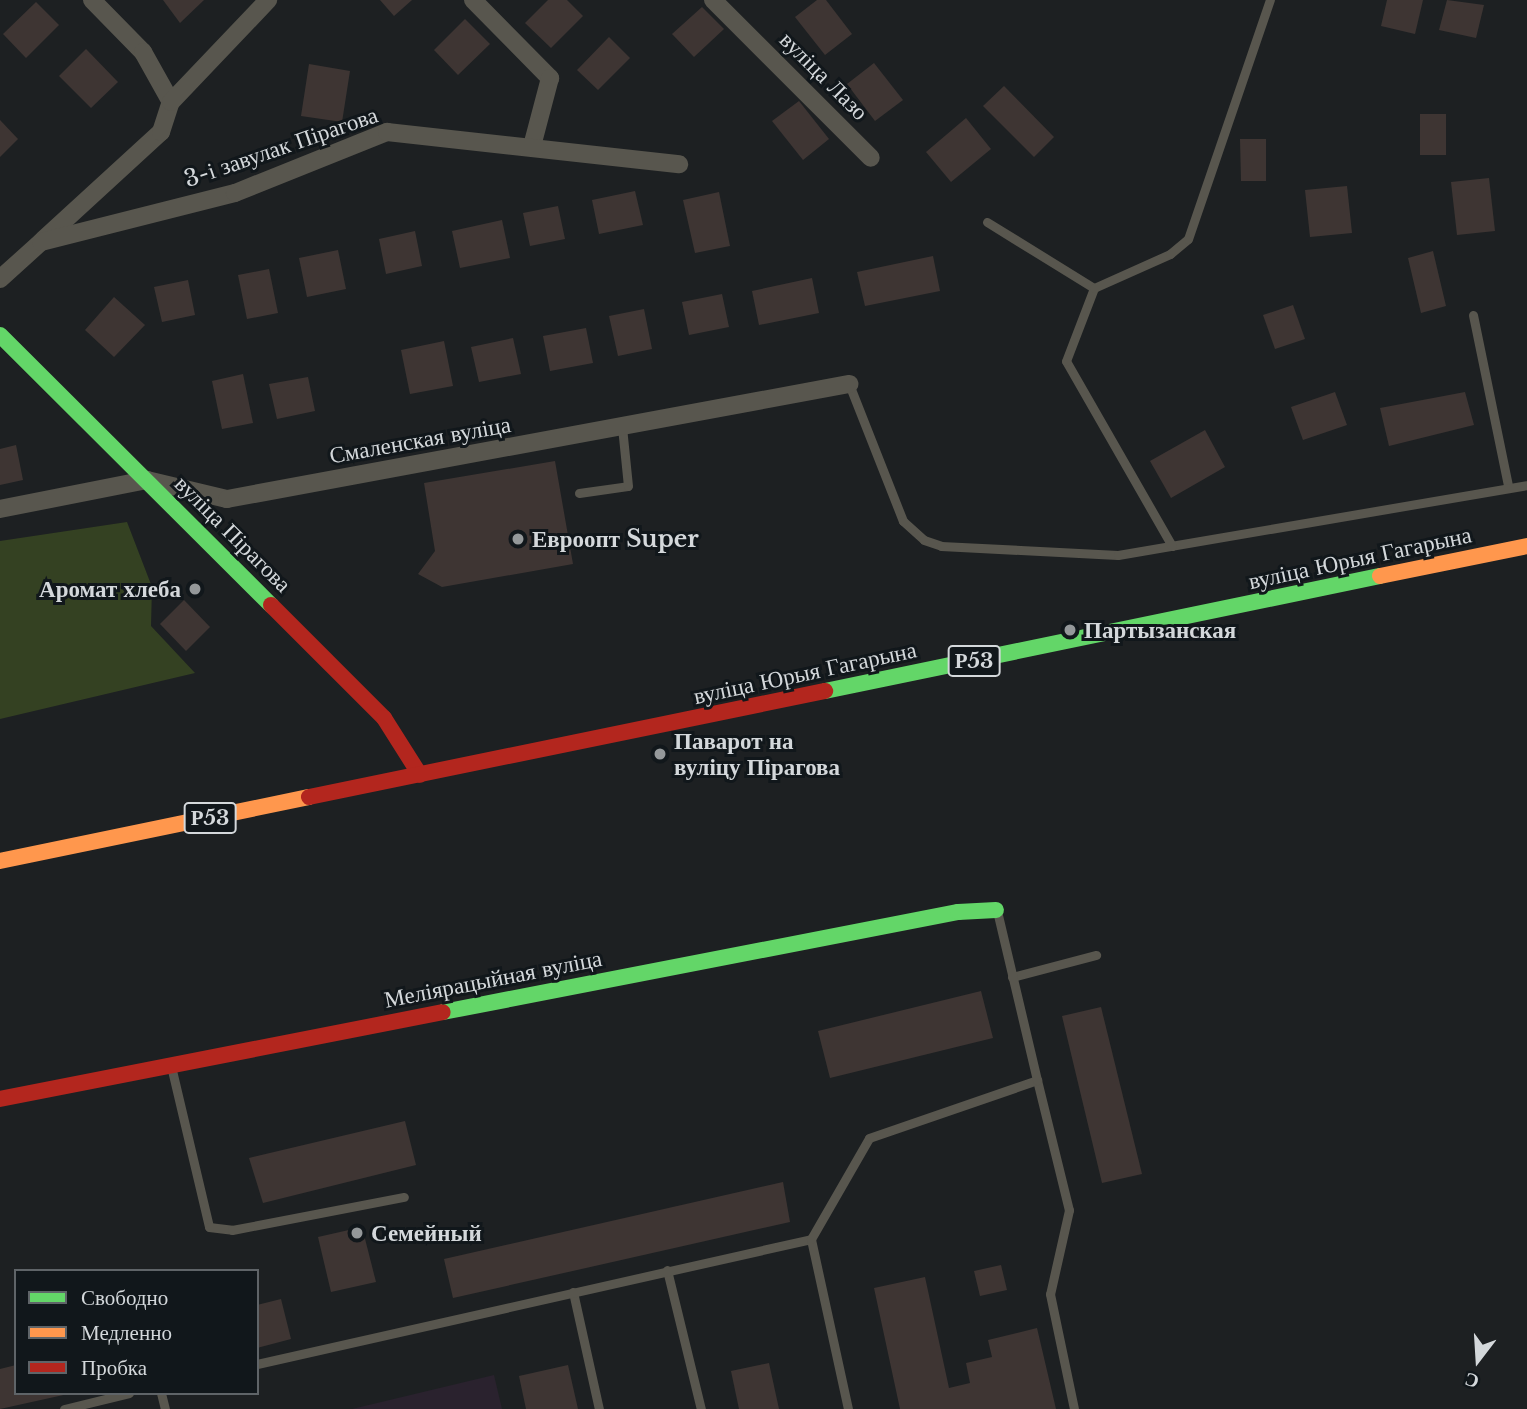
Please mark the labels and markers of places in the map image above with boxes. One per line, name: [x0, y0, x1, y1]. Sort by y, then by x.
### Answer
place label: Евроопт Super: [532, 525, 699, 553]
marker: Евроопт Super: [510, 531, 526, 547]
place label: Аромат хлеба: [39, 575, 181, 603]
marker: Аромат хлеба: [187, 581, 203, 597]
place label: Партызанская: [1084, 616, 1236, 644]
marker: Партызанская: [1062, 622, 1078, 638]
place label: Паварот на вуліцу Пірагова: [674, 727, 840, 781]
marker: Паварот на вуліцу Пірагова: [652, 746, 668, 762]
place label: Семейный: [371, 1219, 482, 1247]
marker: Семейный: [349, 1225, 365, 1241]

